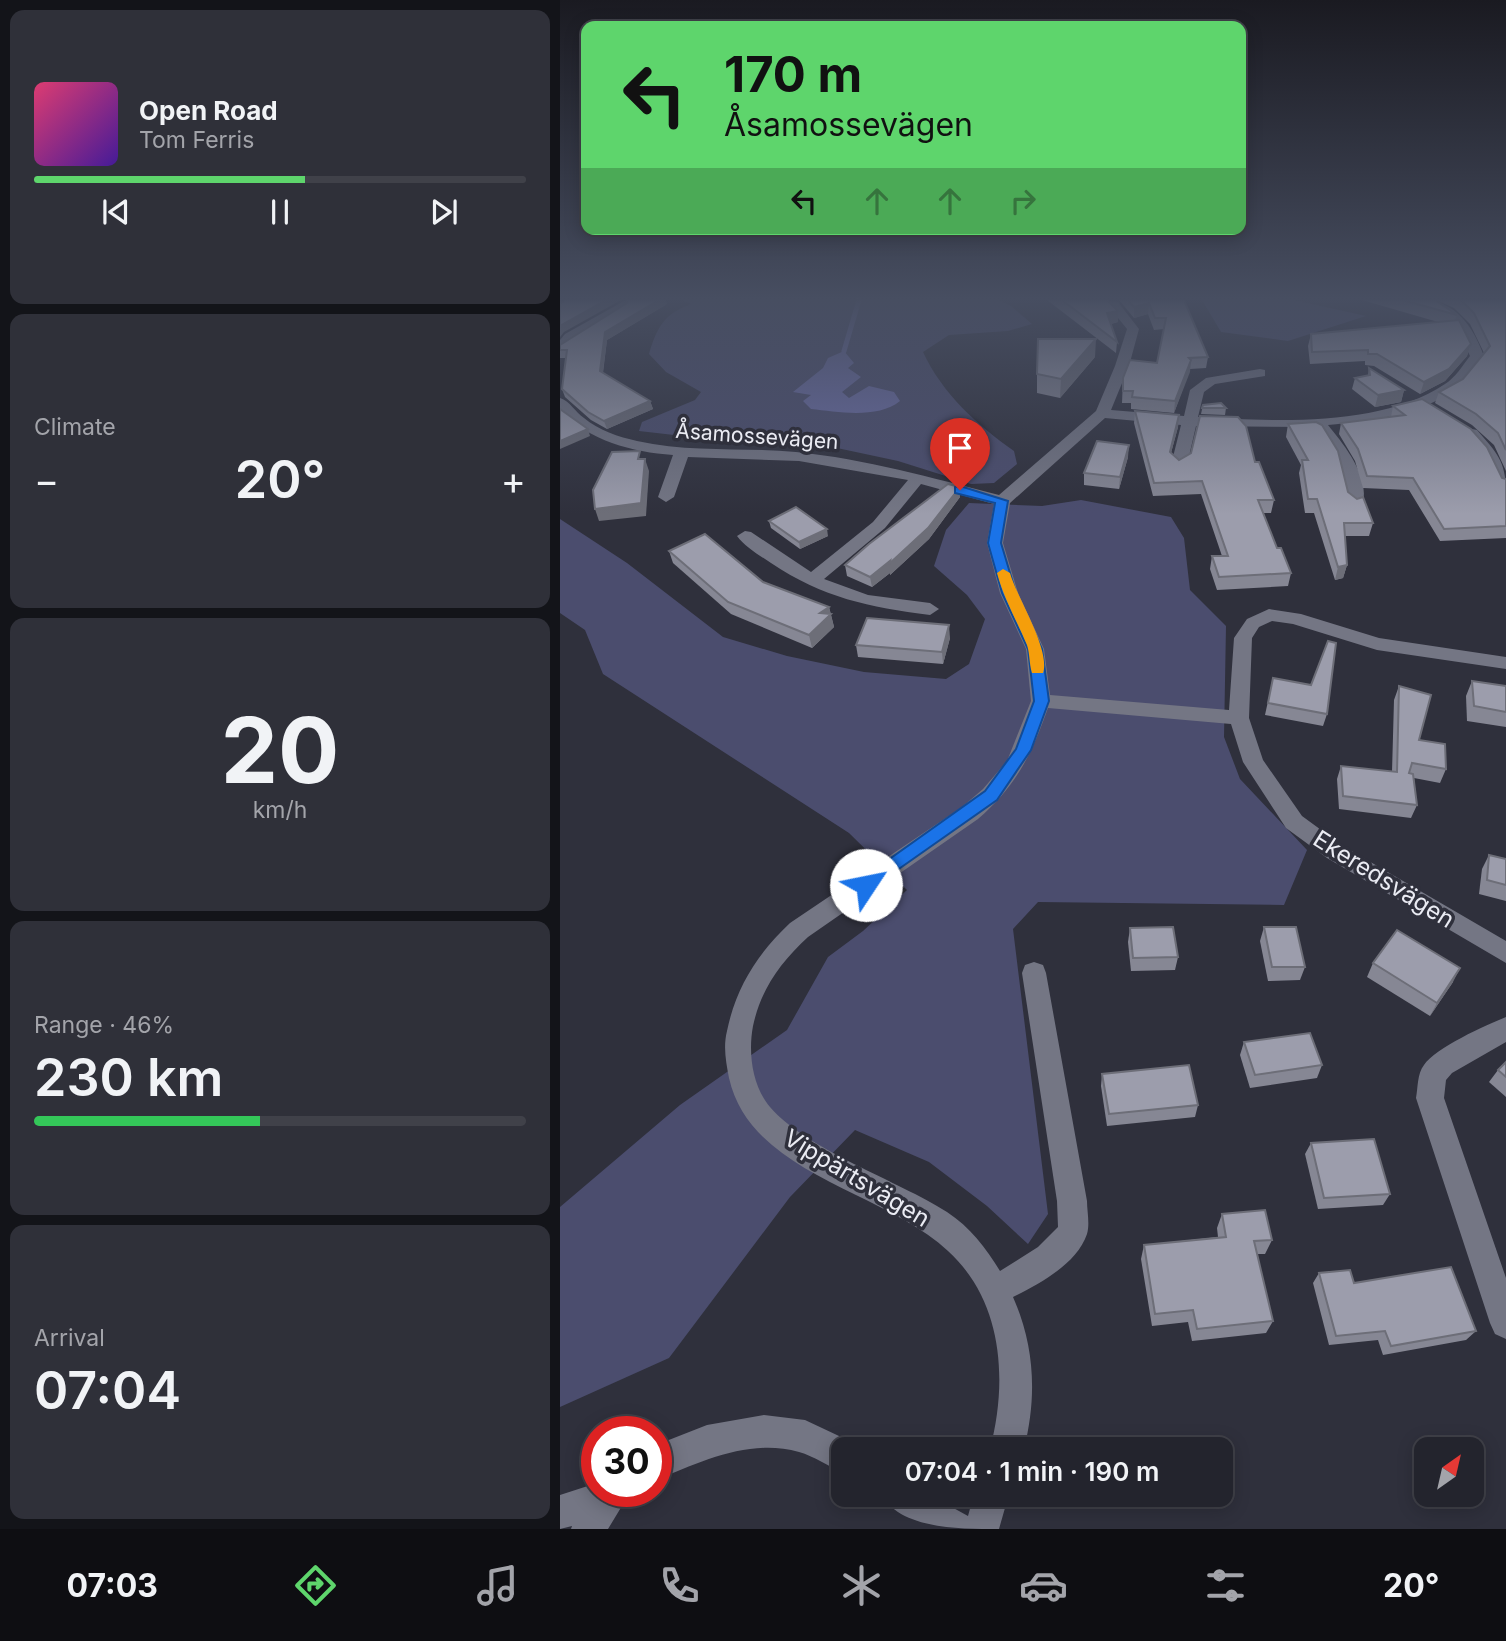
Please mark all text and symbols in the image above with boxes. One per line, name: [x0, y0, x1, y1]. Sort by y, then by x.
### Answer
text: 170 m: [724, 45, 862, 104]
icon: left: [609, 49, 700, 140]
text: Open Road: [139, 95, 278, 126]
text: Åsamossevägen: [724, 105, 973, 144]
text: Tom Ferris: [139, 126, 254, 154]
icon: left: [785, 182, 823, 220]
icon: ahead: [858, 182, 896, 220]
icon: ahead: [931, 182, 969, 220]
icon: right: [1004, 182, 1042, 220]
icon: previous: [97, 193, 135, 231]
icon: pause: [261, 193, 299, 231]
icon: next: [425, 193, 463, 231]
text: Climate: [34, 413, 116, 441]
street label: Åsamossevägen: [675, 416, 840, 454]
pin: [930, 418, 990, 490]
icon: arrive: [941, 429, 979, 467]
text: 20°: [235, 448, 325, 511]
text: −: [34, 457, 59, 503]
text: +: [501, 457, 526, 503]
text: 20: [221, 695, 339, 805]
text: km/h: [253, 796, 307, 824]
street label: Ekeredsvägen: [1308, 824, 1460, 934]
position arrow: [829, 848, 903, 922]
text: Range · 46%: [34, 1011, 174, 1039]
text: 230 km: [34, 1046, 223, 1109]
street label: Vippärtsvägen: [779, 1123, 935, 1233]
text: Arrival: [34, 1324, 105, 1352]
text: 07:04: [34, 1359, 181, 1422]
speed limit sign: 30: [581, 1416, 672, 1507]
north arrow: [1414, 1437, 1484, 1507]
map controls: [1414, 1437, 1484, 1507]
text: 07:04 · 1 min · 190 m: [905, 1456, 1159, 1487]
icon: directions: [291, 1561, 340, 1610]
icon: music: [473, 1561, 522, 1610]
icon: phone: [655, 1561, 704, 1610]
icon: climate: [837, 1561, 886, 1610]
icon: car: [1019, 1561, 1068, 1610]
icon: filters: [1201, 1561, 1250, 1610]
text: 07:03: [67, 1566, 158, 1605]
text: 20°: [1383, 1566, 1439, 1605]

